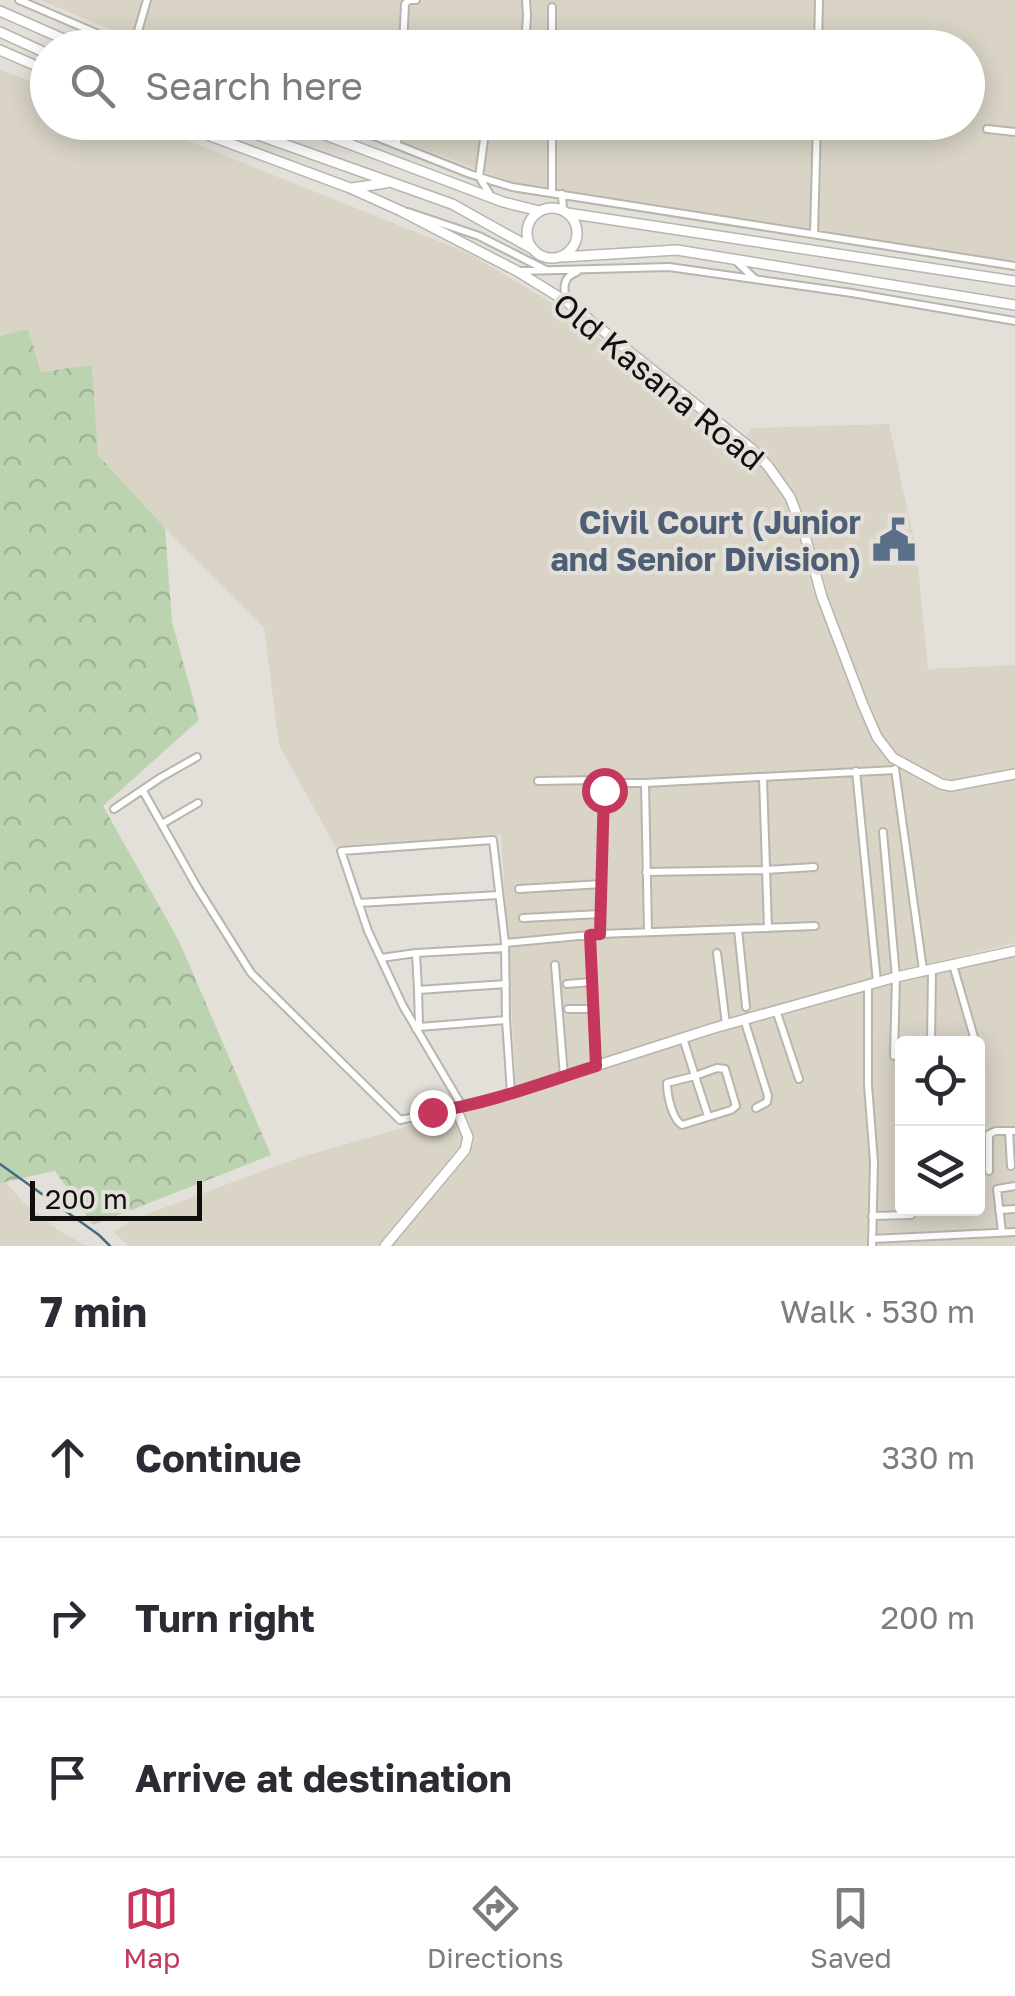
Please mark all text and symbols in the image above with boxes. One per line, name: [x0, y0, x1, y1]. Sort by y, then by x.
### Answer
search box: [30, 30, 985, 140]
icon: search: [65, 58, 120, 113]
text: Search here: [145, 63, 363, 108]
street label: Old Kasana Road: [546, 284, 772, 478]
place label: Civil Court (Junior and Senior Division): [550, 503, 861, 578]
public building icon: Civil Court (Junior and Senior Division): [870, 516, 918, 564]
route start: [582, 768, 628, 814]
map controls: [895, 1036, 985, 1216]
button: locate: [895, 1036, 985, 1126]
route end: [410, 1090, 456, 1136]
button: layers: [895, 1126, 985, 1216]
scale bar: [30, 1176, 202, 1220]
text: 200 m: [45, 1182, 128, 1215]
text: 7 min: [40, 1286, 147, 1336]
text: Walk · 530 m: [780, 1292, 975, 1330]
icon: ahead: [40, 1430, 95, 1485]
text: Continue: [135, 1435, 301, 1480]
text: 330 m: [881, 1438, 975, 1476]
icon: right: [40, 1590, 95, 1645]
text: Turn right: [135, 1595, 315, 1640]
text: 200 m: [880, 1598, 975, 1636]
icon: arrive: [40, 1750, 95, 1805]
text: Arrive at destination: [135, 1755, 512, 1800]
tab: Map: [123, 1881, 180, 1974]
tab: Directions: [427, 1881, 564, 1974]
tab: Saved: [810, 1881, 892, 1974]

